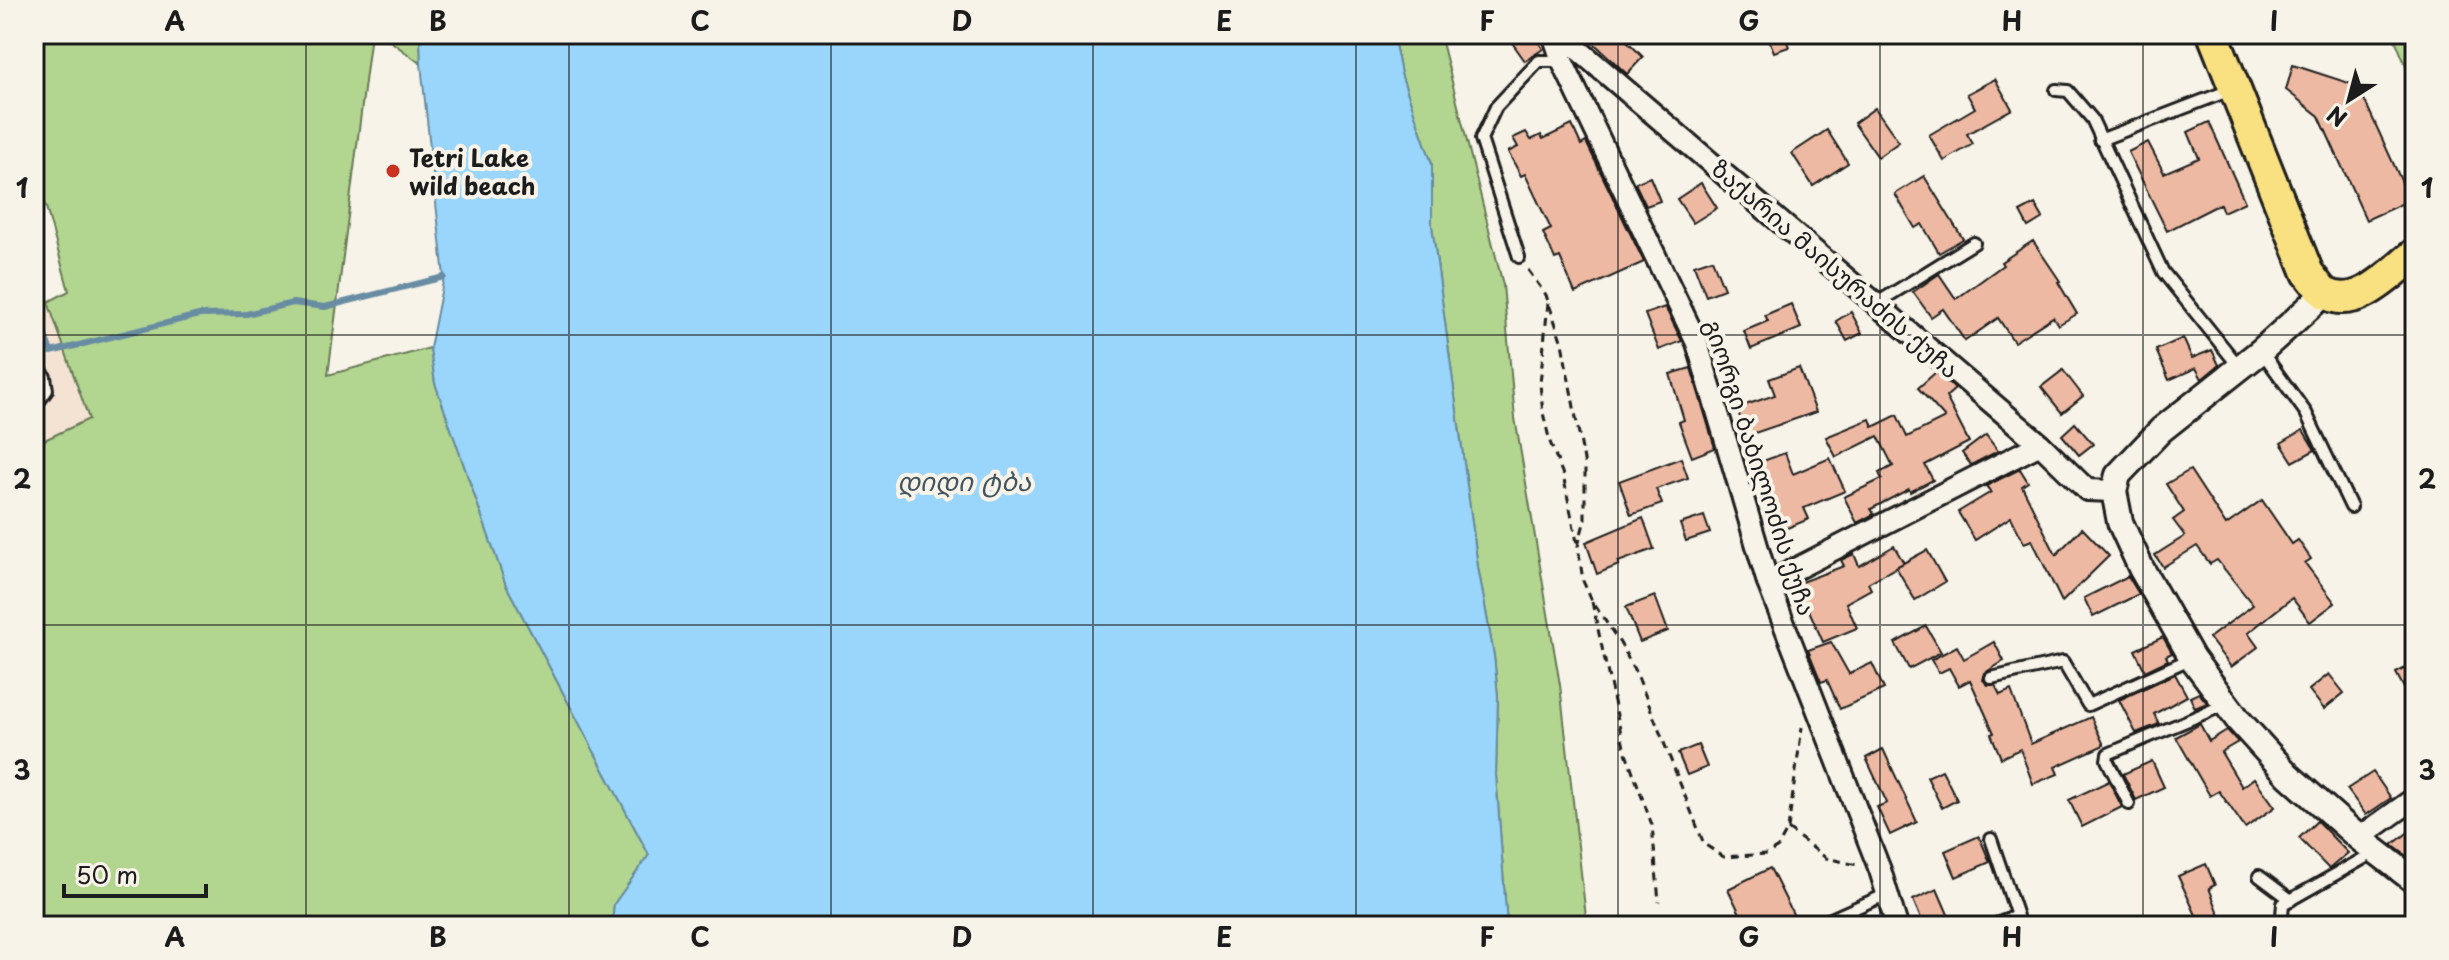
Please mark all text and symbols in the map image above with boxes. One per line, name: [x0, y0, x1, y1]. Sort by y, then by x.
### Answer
text: A: [165, 1, 185, 40]
text: B: [429, 1, 447, 40]
text: C: [690, 1, 710, 40]
text: D: [952, 1, 972, 40]
text: E: [1216, 1, 1232, 40]
text: F: [1479, 1, 1495, 40]
text: G: [1738, 1, 1760, 40]
text: H: [2002, 1, 2022, 40]
text: I: [2270, 1, 2278, 40]
north arrow: [2309, 60, 2389, 140]
text: N: [2320, 99, 2353, 136]
place label: Tetri Lake wild beach: [409, 139, 536, 203]
street label: ზაქარია მაისურაძის ქუჩა: [1704, 150, 1968, 386]
marker: Tetri Lake wild beach: [384, 162, 402, 180]
text: 1: [16, 168, 28, 207]
text: 1: [2421, 168, 2433, 207]
street label: გიორგი ბაბილოძის ქუჩა: [1696, 314, 1826, 620]
text: 2: [13, 459, 31, 498]
text: 2: [2418, 459, 2436, 498]
water label: დიდი ტბა: [897, 461, 1032, 500]
text: 3: [13, 750, 31, 789]
text: 3: [2418, 750, 2436, 789]
scale bar: [64, 848, 206, 898]
text: 50 m: [76, 856, 138, 892]
text: A: [165, 917, 185, 956]
text: B: [429, 917, 447, 956]
text: C: [690, 917, 710, 956]
text: D: [952, 917, 972, 956]
text: E: [1216, 917, 1232, 956]
text: F: [1479, 917, 1495, 956]
text: G: [1738, 917, 1760, 956]
text: H: [2002, 917, 2022, 956]
text: I: [2270, 917, 2278, 956]

